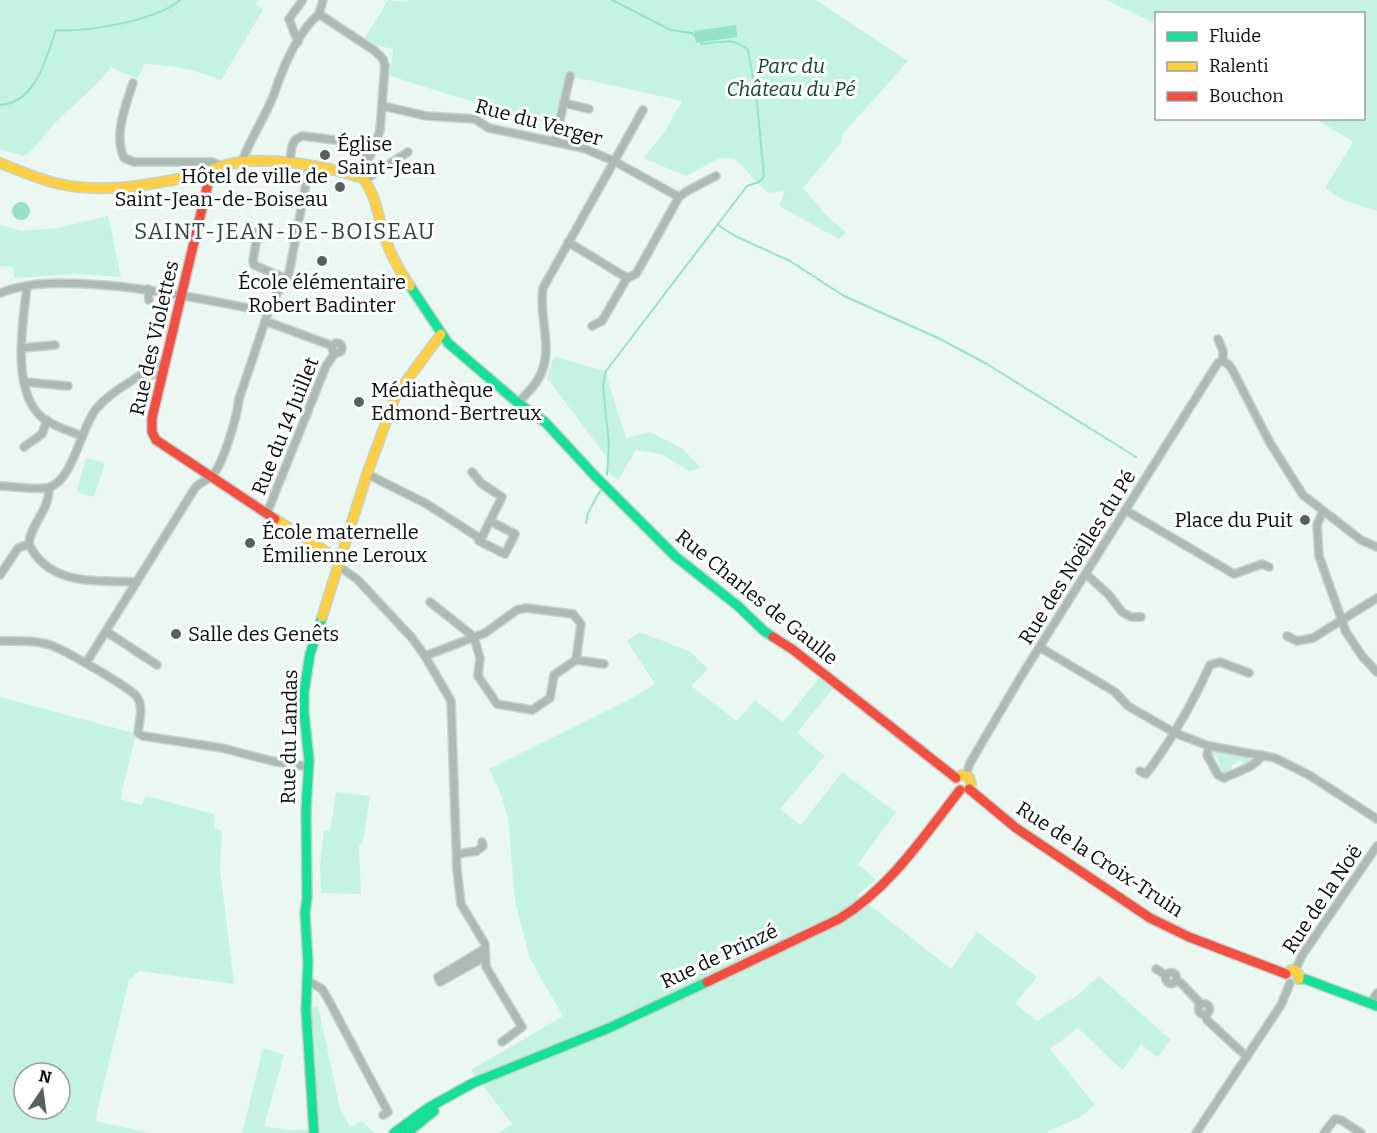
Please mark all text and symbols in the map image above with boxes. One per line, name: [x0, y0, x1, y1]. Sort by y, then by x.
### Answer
legend: [1155, 12, 1365, 120]
text: Fluide: [1209, 25, 1261, 47]
park label: Parc du Château du Pé: [727, 54, 855, 101]
text: Ralenti: [1209, 55, 1269, 77]
text: Bouchon: [1209, 85, 1284, 107]
street label: Rue du Verger: [473, 93, 605, 151]
place label: Église Saint-Jean: [337, 132, 436, 179]
marker: Église Saint-Jean: [318, 148, 332, 162]
place label: Hôtel de ville de Saint-Jean-de-Boiseau: [115, 164, 328, 211]
marker: Hôtel de ville de Saint-Jean-de-Boiseau: [333, 180, 347, 194]
district label: SAINT-JEAN-DE-BOISEAU: [134, 218, 436, 245]
marker: École élémentaire Robert Badinter: [315, 254, 329, 268]
street label: Rue des Violettes: [124, 258, 184, 418]
place label: École élémentaire Robert Badinter: [238, 270, 406, 317]
street label: Rue du 14 Juillet: [246, 354, 324, 498]
place label: Médiathèque Edmond-Bertreux: [371, 378, 542, 425]
marker: Médiathèque Edmond-Bertreux: [352, 395, 366, 409]
street label: Rue des Noëlles du Pé: [1013, 465, 1141, 649]
place label: Place du Puit: [1175, 508, 1293, 532]
marker: Place du Puit: [1298, 513, 1312, 527]
place label: École maternelle Émilienne Leroux: [262, 520, 427, 567]
street label: Rue Charles de Gaulle: [671, 524, 843, 670]
marker: École maternelle Émilienne Leroux: [243, 536, 257, 550]
place label: Salle des Genêts: [188, 622, 339, 646]
marker: Salle des Genêts: [169, 627, 183, 641]
street label: Rue du Landas: [276, 669, 302, 805]
street label: Rue de la Croix-Truin: [1012, 796, 1188, 922]
street label: Rue de la Noë: [1277, 840, 1367, 958]
street label: Rue de Prinzé: [657, 918, 781, 994]
north arrow: [12, 1061, 72, 1121]
text: N: [37, 1066, 53, 1088]

